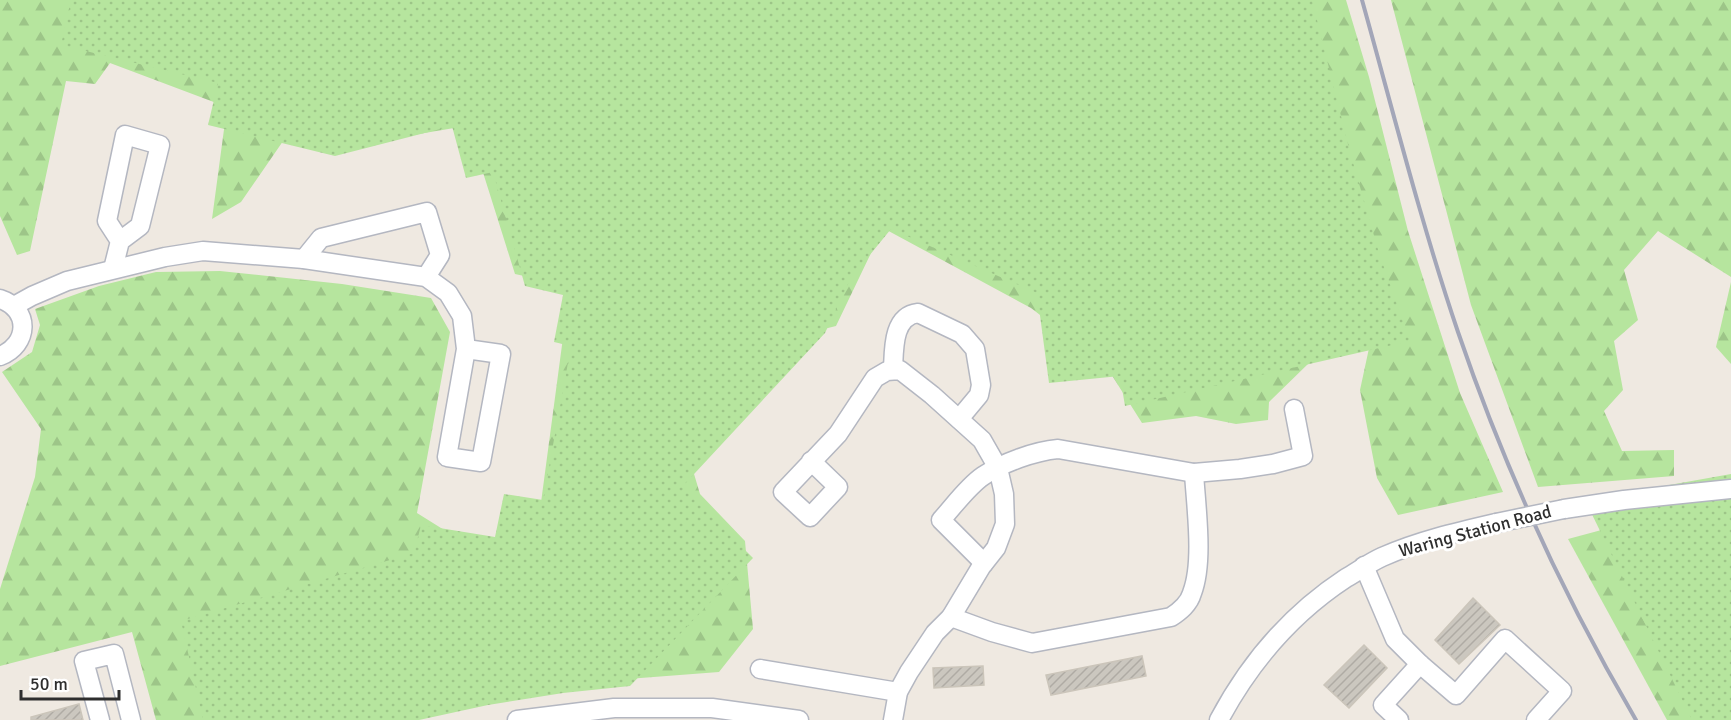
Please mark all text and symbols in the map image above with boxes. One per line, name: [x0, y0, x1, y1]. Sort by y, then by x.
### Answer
street label: Waring Station Road: [1396, 500, 1554, 562]
scale bar: [21, 663, 118, 701]
text: 50 m: [30, 673, 68, 695]

